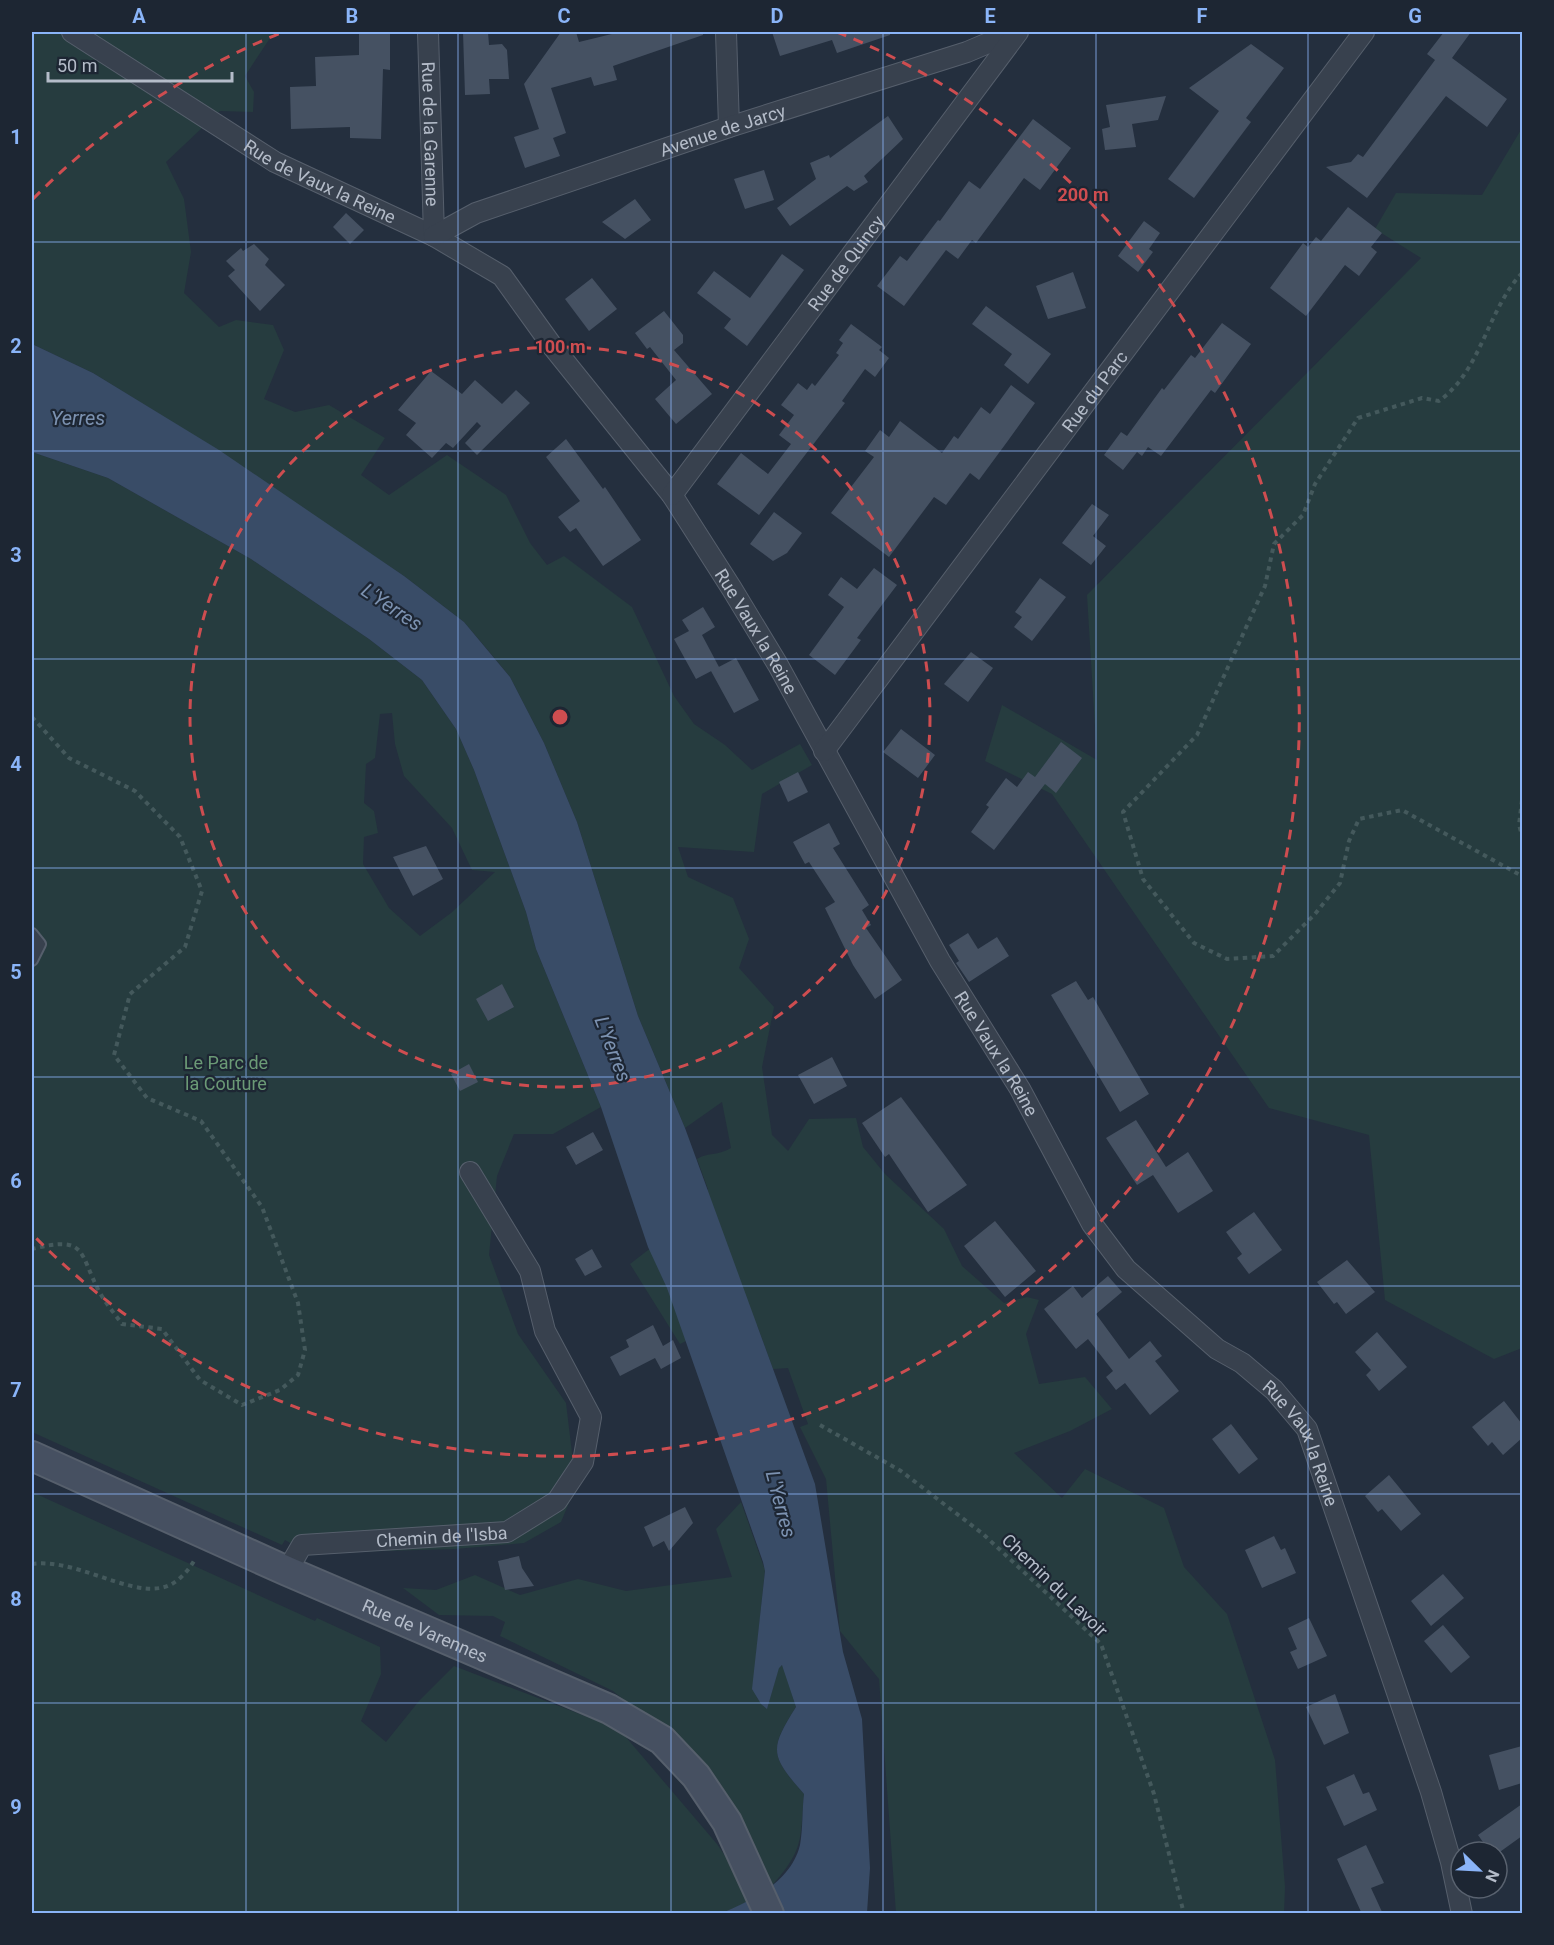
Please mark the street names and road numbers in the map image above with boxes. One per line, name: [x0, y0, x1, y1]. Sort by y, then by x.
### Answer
street label: Rue de la Garenne: [418, 61, 444, 207]
street label: Avenue de Jarcy: [657, 99, 788, 160]
street label: Rue de Vaux la Reine: [240, 135, 399, 227]
street label: Rue de Quincy: [803, 210, 888, 315]
street label: Rue du Parc: [1057, 346, 1131, 436]
street label: Rue Vaux la Reine: [711, 564, 802, 697]
street label: Rue Vaux la Reine: [951, 987, 1043, 1119]
street label: Rue Vaux la Reine: [1259, 1375, 1343, 1509]
street label: Chemin de l'Isba: [375, 1521, 508, 1551]
street label: Chemin du Lavoir: [998, 1529, 1112, 1641]
street label: Rue de Varennes: [359, 1594, 491, 1666]

